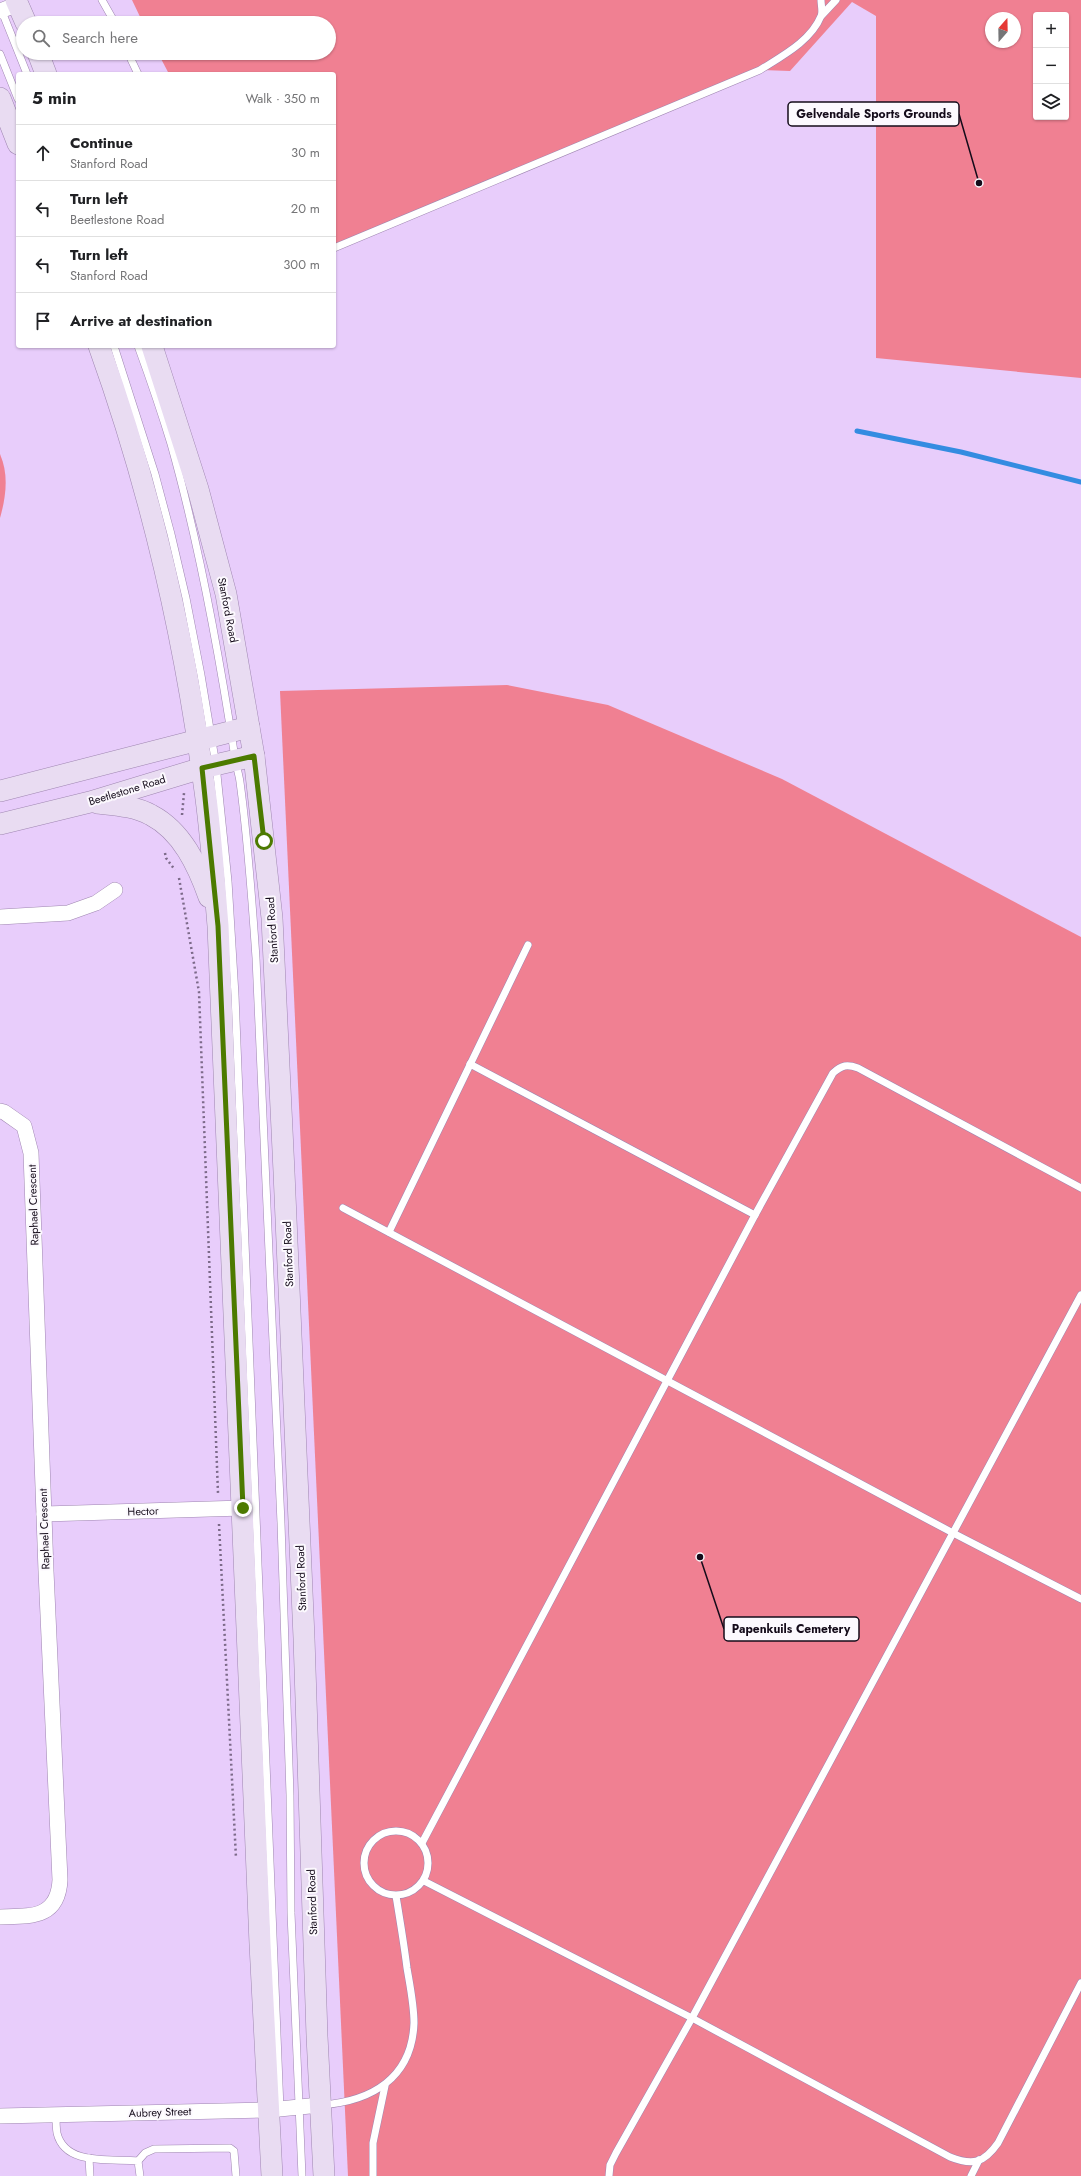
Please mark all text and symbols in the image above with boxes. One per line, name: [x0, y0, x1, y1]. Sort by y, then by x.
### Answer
north arrow: [985, 12, 1021, 48]
map controls: [1033, 12, 1069, 120]
button: +: [1033, 12, 1069, 48]
search box: [16, 16, 336, 60]
icon: search: [30, 27, 52, 49]
text: Search here: [62, 27, 138, 49]
button: −: [1033, 48, 1069, 84]
button: layers: [1033, 84, 1069, 120]
text: 5 min: [32, 86, 76, 110]
text: Walk · 350 m: [245, 89, 320, 108]
callout: Gelvendale Sports Grounds: [788, 102, 959, 126]
text: Gelvendale Sports Grounds: [796, 105, 952, 123]
text: Continue: [70, 132, 133, 154]
icon: ahead: [32, 142, 54, 164]
text: 30 m: [291, 143, 320, 162]
text: Stanford Road: [70, 154, 148, 173]
text: Turn left: [70, 188, 128, 210]
icon: left: [32, 198, 54, 220]
text: 20 m: [291, 199, 320, 218]
text: Beetlestone Road: [70, 210, 164, 229]
text: Turn left: [70, 244, 128, 266]
icon: left: [32, 254, 54, 276]
text: 300 m: [283, 255, 320, 274]
text: Stanford Road: [70, 266, 148, 285]
icon: arrive: [32, 310, 54, 332]
text: Arrive at destination: [70, 310, 212, 332]
street label: Stanford Road: [214, 576, 242, 644]
street label: Beetlestone Road: [86, 771, 168, 809]
route start: [255, 832, 273, 850]
street label: Stanford Road: [262, 897, 282, 963]
street label: Raphael Crescent: [24, 1164, 42, 1246]
street label: Stanford Road: [279, 1221, 297, 1287]
street label: Raphael Crescent: [35, 1488, 53, 1570]
route end: [234, 1499, 252, 1517]
street label: Hector: [127, 1502, 159, 1520]
street label: Stanford Road: [292, 1545, 310, 1611]
callout: Papenkuils Cemetery: [724, 1617, 859, 1641]
text: Papenkuils Cemetery: [732, 1620, 851, 1638]
street label: Stanford Road: [303, 1869, 321, 1935]
street label: Aubrey Street: [128, 2103, 192, 2121]

